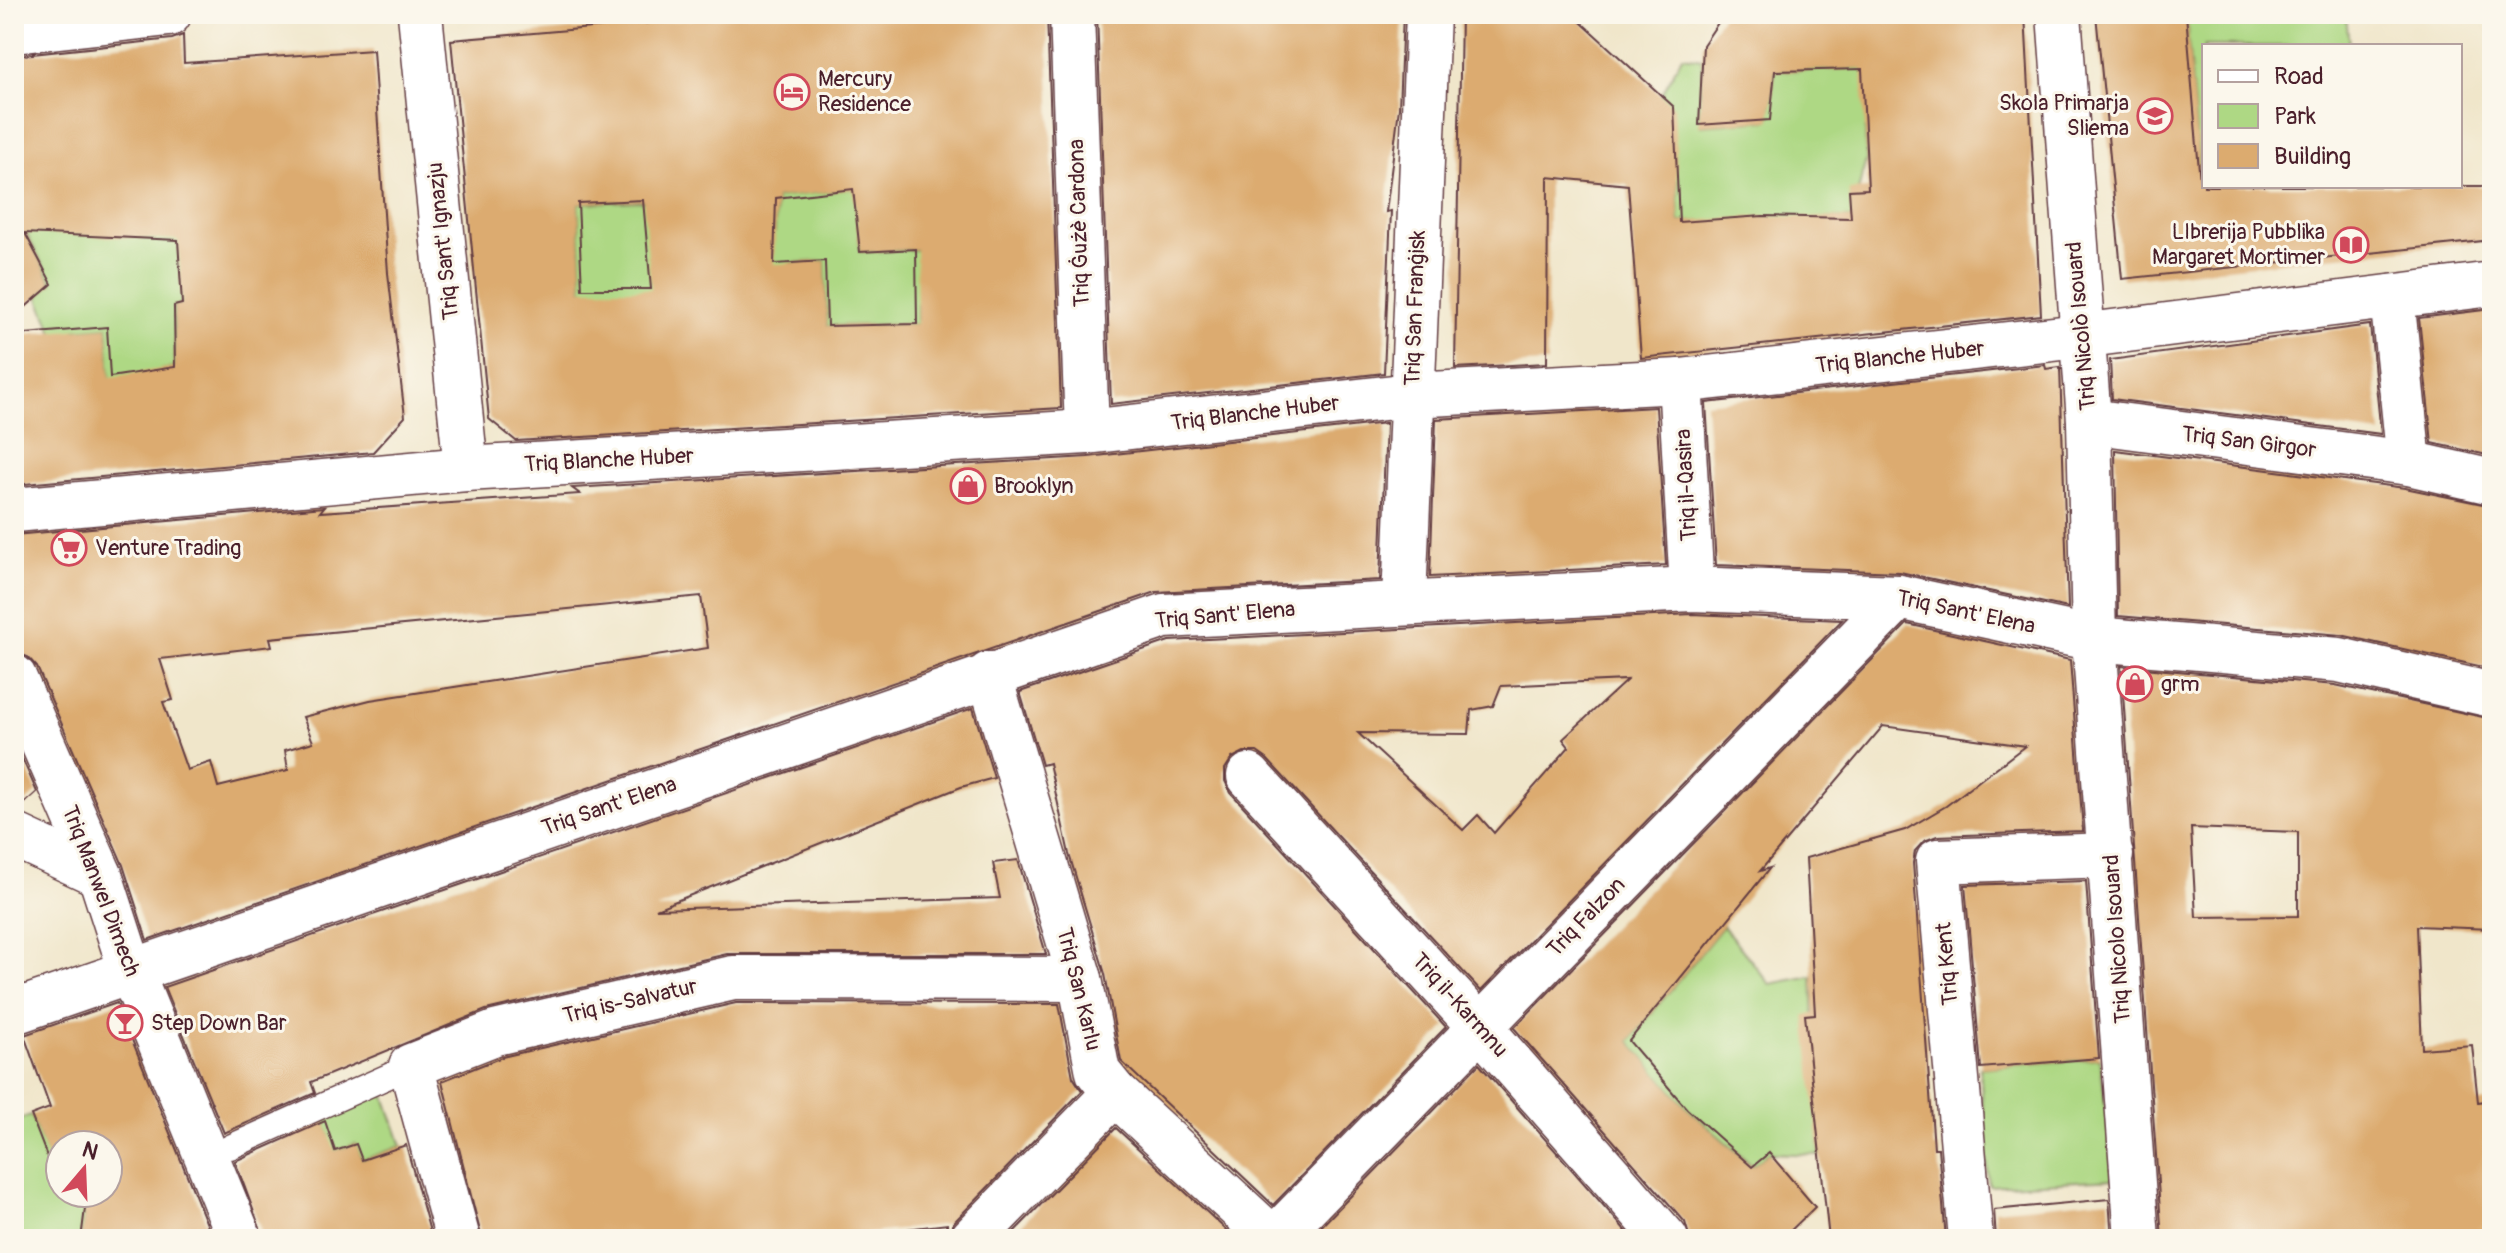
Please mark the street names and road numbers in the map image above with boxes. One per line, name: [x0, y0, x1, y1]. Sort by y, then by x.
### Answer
street label: Triq Ġużè Cardona: [1062, 139, 1096, 307]
street label: Triq Sant' Ignazju: [421, 161, 465, 321]
street label: Triq San Franġisk: [1398, 230, 1432, 386]
street label: Triq Nicolò Isouard: [2060, 240, 2102, 412]
street label: Triq Blanche Huber: [1814, 334, 1986, 380]
street label: Triq Blanche Huber: [1169, 389, 1341, 437]
street label: Triq San Girgor: [2180, 420, 2318, 464]
street label: Triq il-Qasira: [1669, 428, 1703, 542]
street label: Triq Blanche Huber: [524, 442, 695, 478]
street label: Triq Sant' Elena: [1894, 584, 2038, 640]
street label: Triq Sant' Elena: [1154, 595, 1296, 635]
street label: Triq Sant' Elena: [538, 770, 680, 842]
street label: Triq Manwel Dimech: [55, 801, 147, 981]
street label: Triq Nicolo Isouard: [2097, 854, 2137, 1024]
street label: Triq Falzon: [1541, 871, 1631, 963]
street label: Triq Kent: [1929, 921, 1965, 1007]
street label: Triq San Karlu: [1050, 925, 1108, 1053]
street label: Triq il-Karmnu: [1406, 947, 1514, 1063]
street label: Triq is-Salvatur: [560, 972, 700, 1030]

